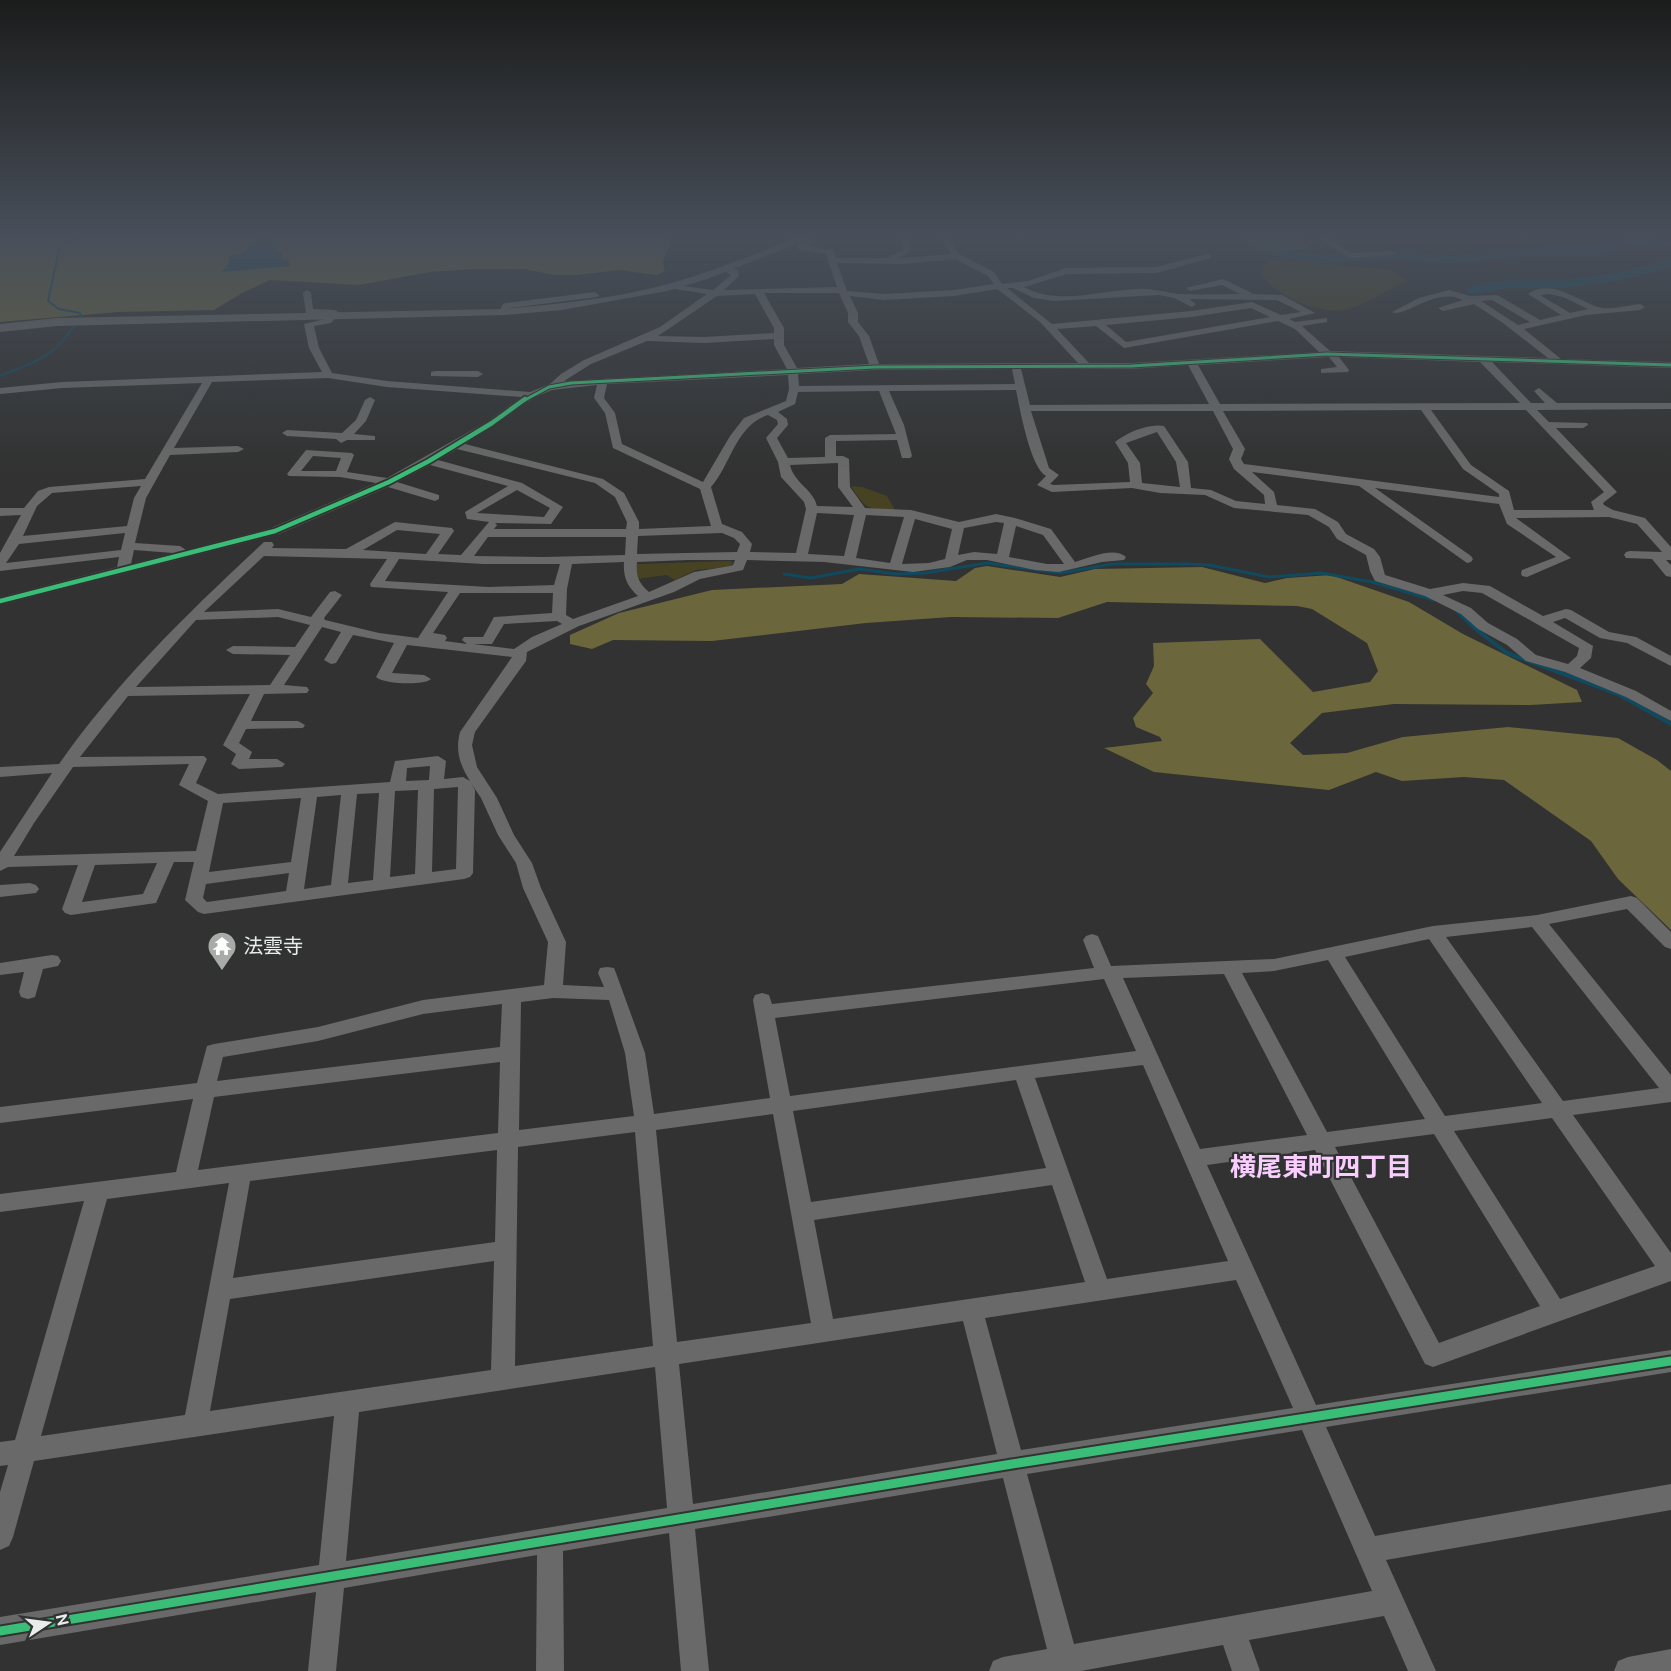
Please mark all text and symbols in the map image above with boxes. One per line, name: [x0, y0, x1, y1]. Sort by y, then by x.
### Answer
temple icon: 法雲寺: [206, 930, 238, 972]
place label: 法雲寺: [243, 934, 303, 957]
district label: 横尾東町四丁目: [1230, 1152, 1412, 1181]
north arrow: [18, 1593, 78, 1653]
text: N: [53, 1612, 73, 1627]

